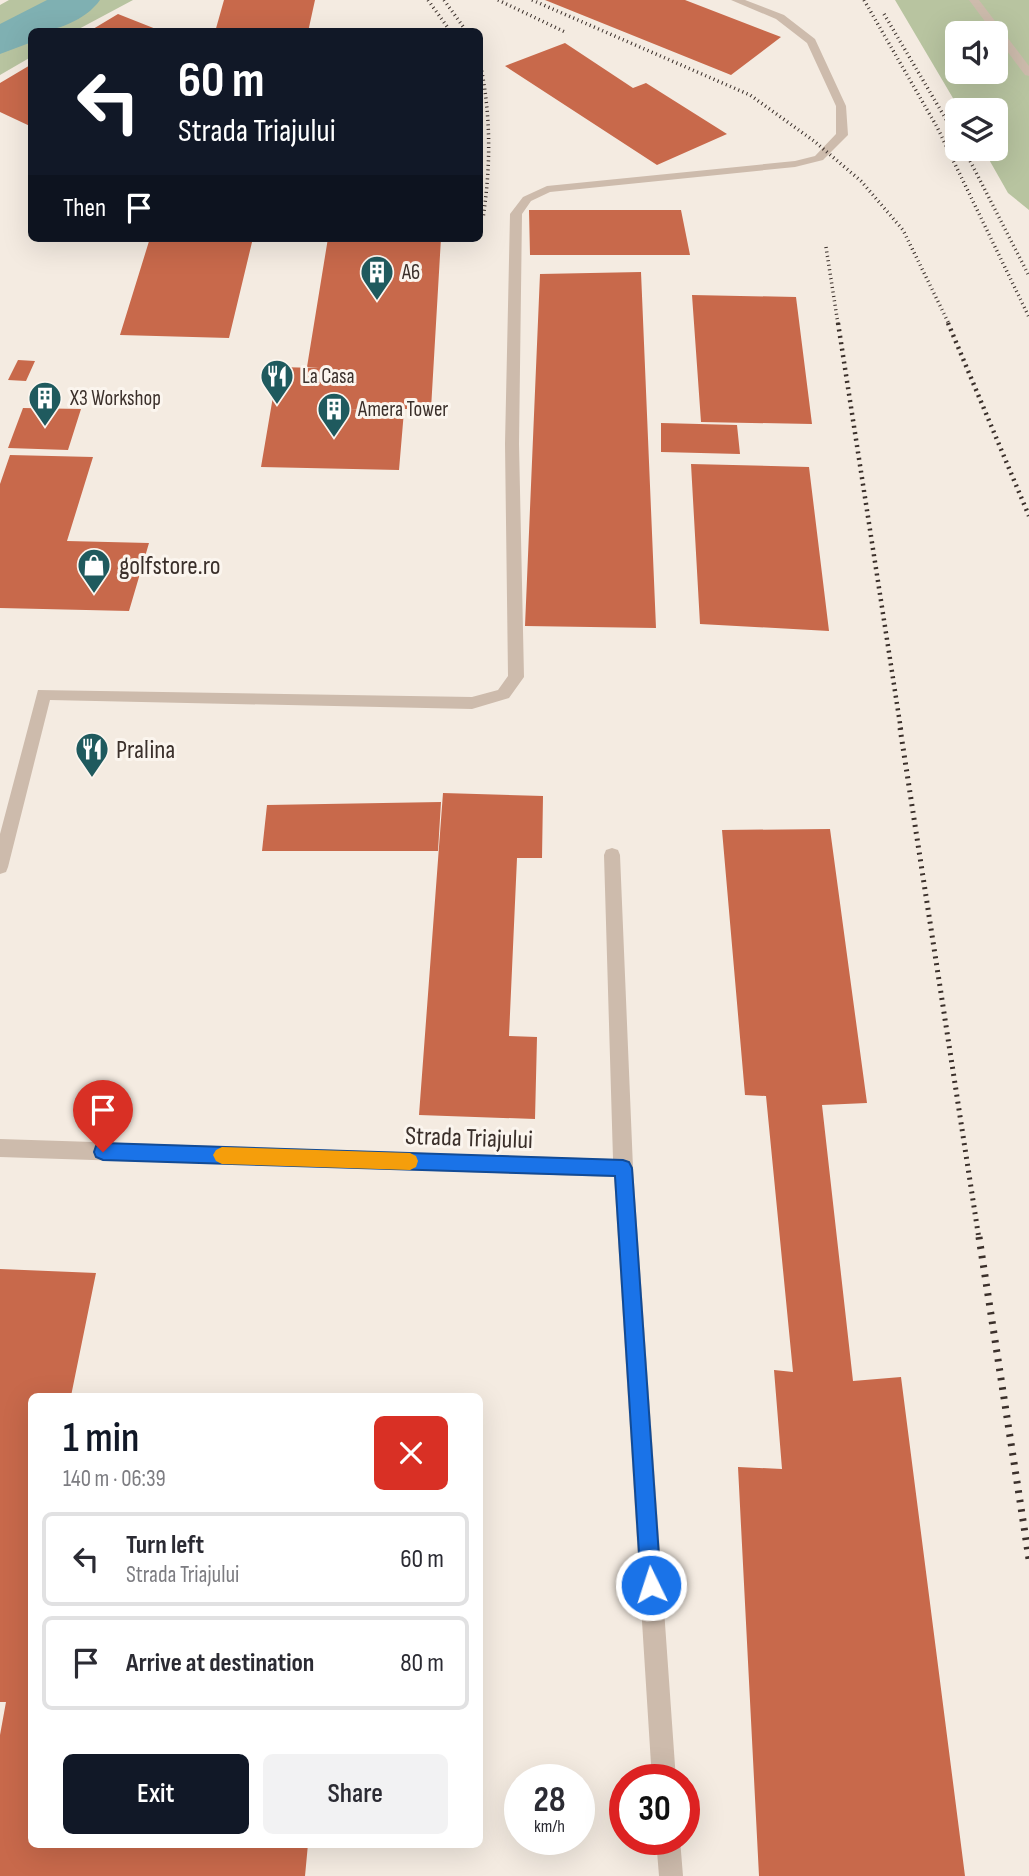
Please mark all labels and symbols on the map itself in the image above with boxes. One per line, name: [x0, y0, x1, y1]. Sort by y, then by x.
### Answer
building icon: A6: [358, 253, 396, 302]
place label: A6: [401, 260, 420, 285]
restaurant icon: La Casa: [258, 357, 296, 406]
place label: La Casa: [302, 364, 355, 389]
building icon: X3 Workshop: [26, 379, 64, 428]
place label: X3 Workshop: [69, 386, 161, 411]
building icon: Amera Tower: [315, 390, 353, 439]
place label: Amera Tower: [357, 397, 448, 422]
shop icon: golfstore.ro: [75, 546, 113, 595]
place label: golfstore.ro: [119, 551, 220, 582]
restaurant icon: Pralina: [73, 730, 111, 779]
place label: Pralina: [116, 735, 175, 766]
pin: [73, 1080, 133, 1152]
street label: Strada Triajului: [404, 1121, 534, 1156]
position arrow: [614, 1548, 688, 1622]
speed limit sign: 30: [609, 1764, 700, 1855]

